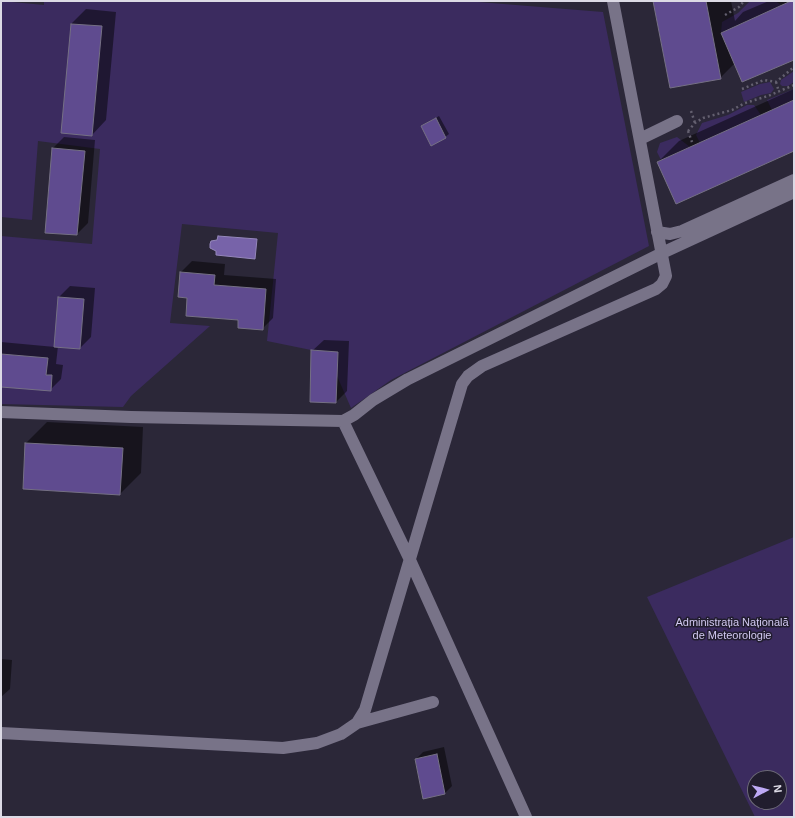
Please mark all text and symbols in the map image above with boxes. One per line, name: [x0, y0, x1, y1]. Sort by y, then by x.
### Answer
park label: Administrația Națională de Meteorologie: [675, 616, 789, 642]
north arrow: [747, 770, 787, 810]
text: N: [771, 784, 784, 793]

